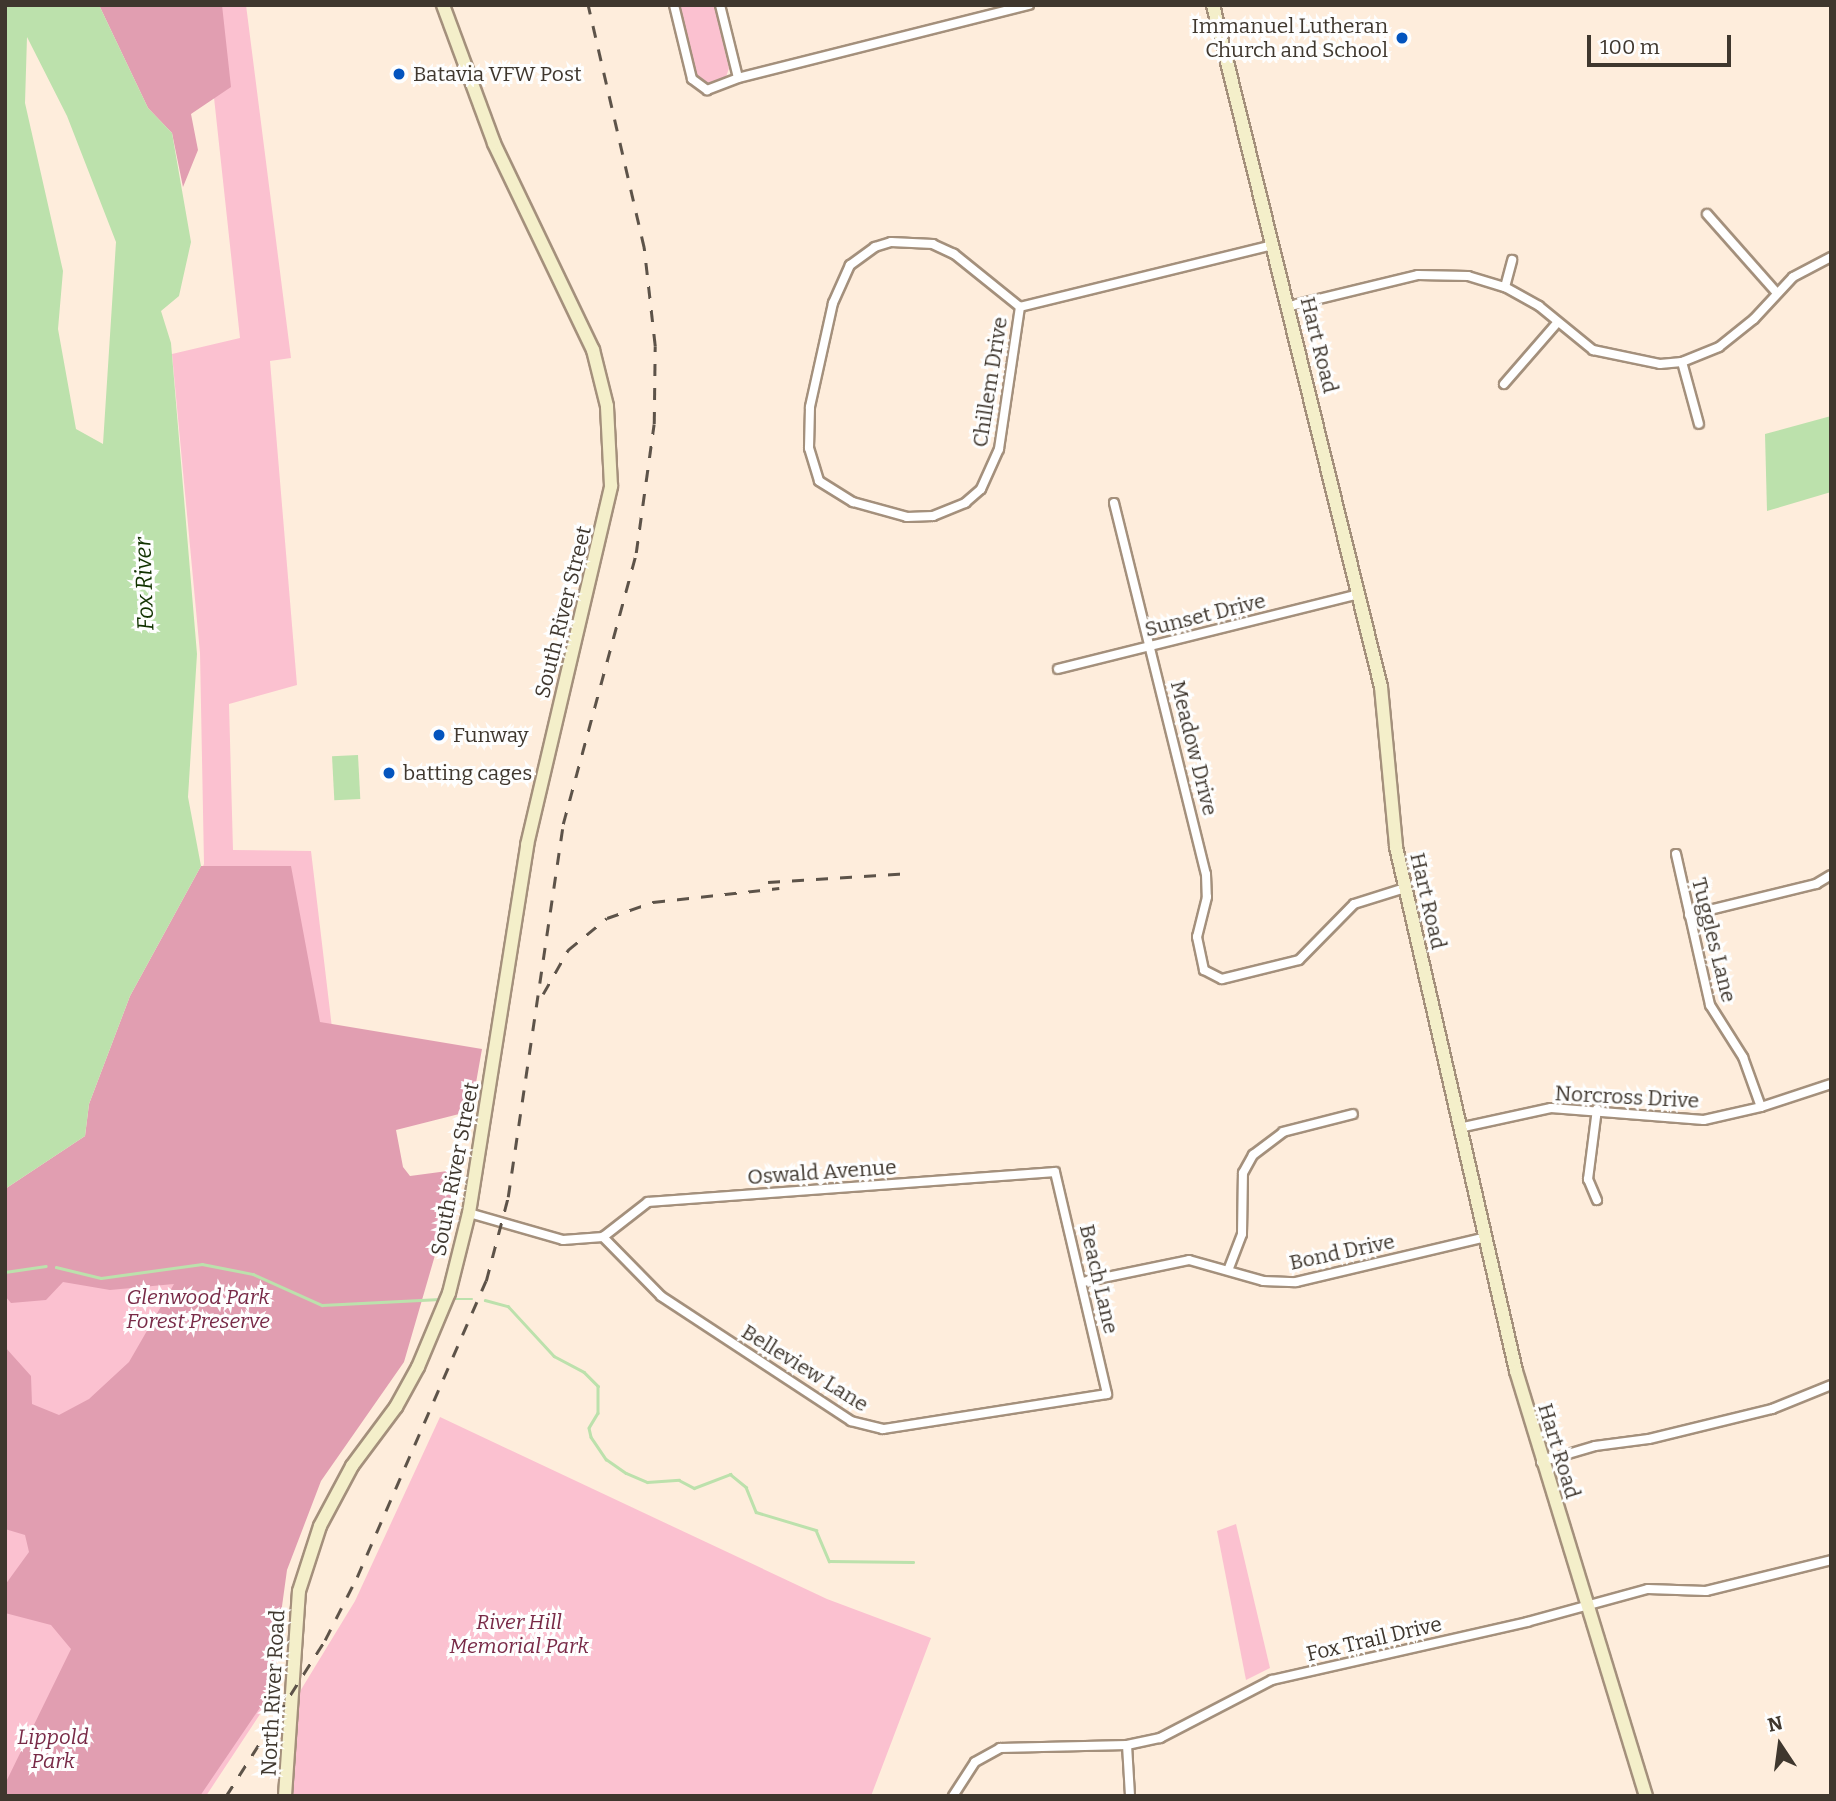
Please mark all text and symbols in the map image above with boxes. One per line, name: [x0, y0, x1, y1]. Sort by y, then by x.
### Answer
place label: Immanuel Lutheran Church and School: [1191, 13, 1388, 63]
scale bar: [1591, 21, 1734, 65]
marker: Immanuel Lutheran Church and School: [1394, 30, 1410, 46]
text: 100 m: [1600, 34, 1660, 60]
place label: Batavia VFW Post: [413, 61, 582, 87]
marker: Batavia VFW Post: [391, 66, 407, 82]
street label: Hart Road: [1295, 294, 1343, 396]
street label: Chillem Drive: [967, 315, 1013, 449]
street label: South River Street: [529, 523, 597, 701]
water label: Fox River: [129, 537, 159, 631]
street label: Sunset Drive: [1142, 588, 1268, 642]
street label: Meadow Drive: [1165, 678, 1223, 818]
place label: Funway: [453, 722, 529, 748]
marker: Funway: [431, 727, 447, 743]
place label: batting cages: [403, 760, 532, 786]
marker: batting cages: [381, 765, 397, 781]
street label: Hart Road: [1405, 850, 1451, 952]
street label: Tuggles Lane: [1686, 875, 1742, 1005]
street label: South River Street: [426, 1080, 484, 1258]
street label: Norcross Drive: [1554, 1081, 1700, 1113]
street label: Oswald Avenue: [747, 1154, 897, 1190]
street label: Beach Lane: [1074, 1222, 1124, 1336]
street label: Bond Drive: [1287, 1229, 1397, 1275]
park label: Glenwood Park Forest Preserve: [126, 1284, 270, 1334]
street label: Belleview Lane: [737, 1319, 873, 1417]
street label: Hart Road: [1533, 1400, 1585, 1502]
street label: North River Road: [256, 1609, 290, 1777]
park label: River Hill Memorial Park: [449, 1609, 589, 1659]
street label: Fox Trail Drive: [1304, 1611, 1444, 1667]
north arrow: [1745, 1710, 1815, 1780]
text: N: [1765, 1711, 1785, 1737]
park label: Lippold Park: [17, 1724, 89, 1774]

